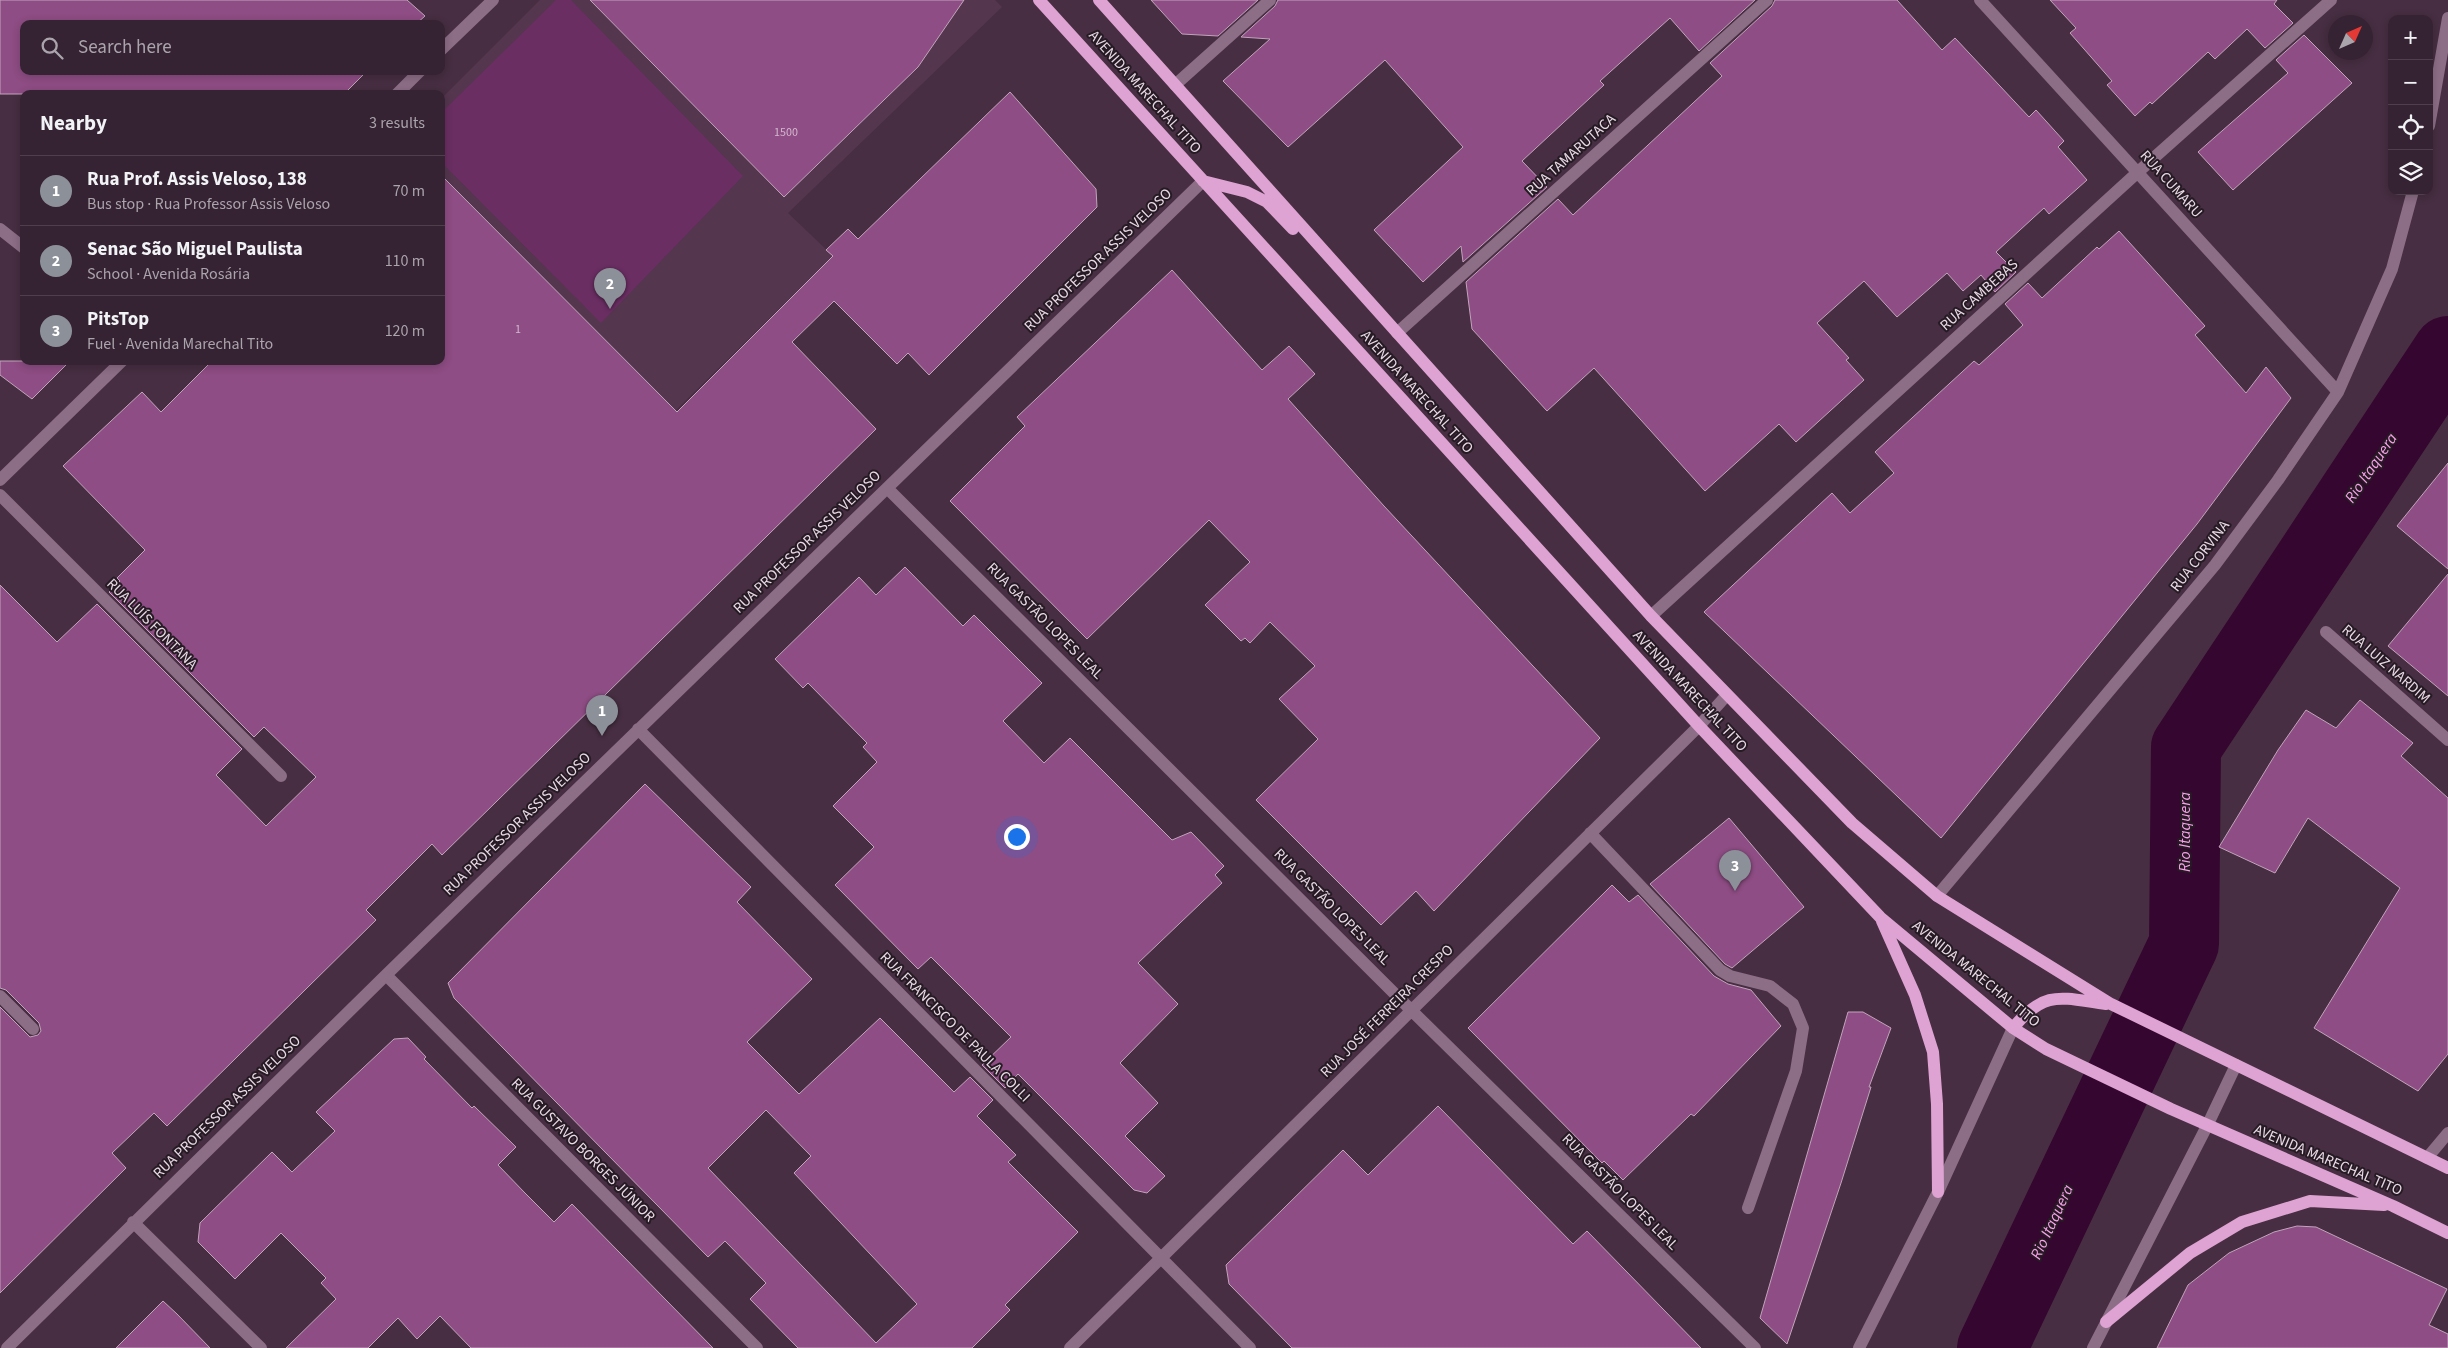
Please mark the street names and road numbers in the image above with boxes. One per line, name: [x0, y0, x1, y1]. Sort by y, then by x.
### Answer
street label: AVENIDA MARECHAL TITO: [1084, 26, 1206, 158]
street label: RUA TAMARUTACA: [1522, 108, 1621, 201]
street label: RUA CUMARU: [2135, 146, 2207, 222]
street label: RUA PROFESSOR ASSIS VELOSO: [1019, 184, 1177, 336]
street label: RUA CAMBEBAS: [1935, 254, 2023, 336]
street label: AVENIDA MARECHAL TITO: [1356, 326, 1478, 458]
street label: RUA PROFESSOR ASSIS VELOSO: [728, 466, 886, 618]
street label: RUA CORVINA: [2165, 515, 2235, 596]
street label: RUA GASTÃO LOPES LEAL: [982, 558, 1108, 684]
street label: RUA LUÍS FONTANA: [102, 574, 203, 675]
street label: RUA LUIZ NARDIM: [2337, 620, 2435, 708]
street label: AVENIDA MARECHAL TITO: [1628, 626, 1752, 756]
street label: RUA PROFESSOR ASSIS VELOSO: [438, 748, 596, 900]
street label: RUA GASTÃO LOPES LEAL: [1269, 844, 1395, 970]
street label: AVENIDA MARECHAL TITO: [1907, 916, 2045, 1032]
street label: RUA JOSÉ FERREIRA CRESPO: [1316, 940, 1458, 1082]
street label: RUA FRANCISCO DE PAULA COLLI: [875, 947, 1035, 1107]
street label: RUA PROFESSOR ASSIS VELOSO: [148, 1031, 306, 1183]
street label: RUA GUSTAVO BORGES JÚNIOR: [506, 1073, 660, 1227]
street label: AVENIDA MARECHAL TITO: [2251, 1119, 2405, 1201]
street label: RUA GASTÃO LOPES LEAL: [1557, 1129, 1683, 1255]

